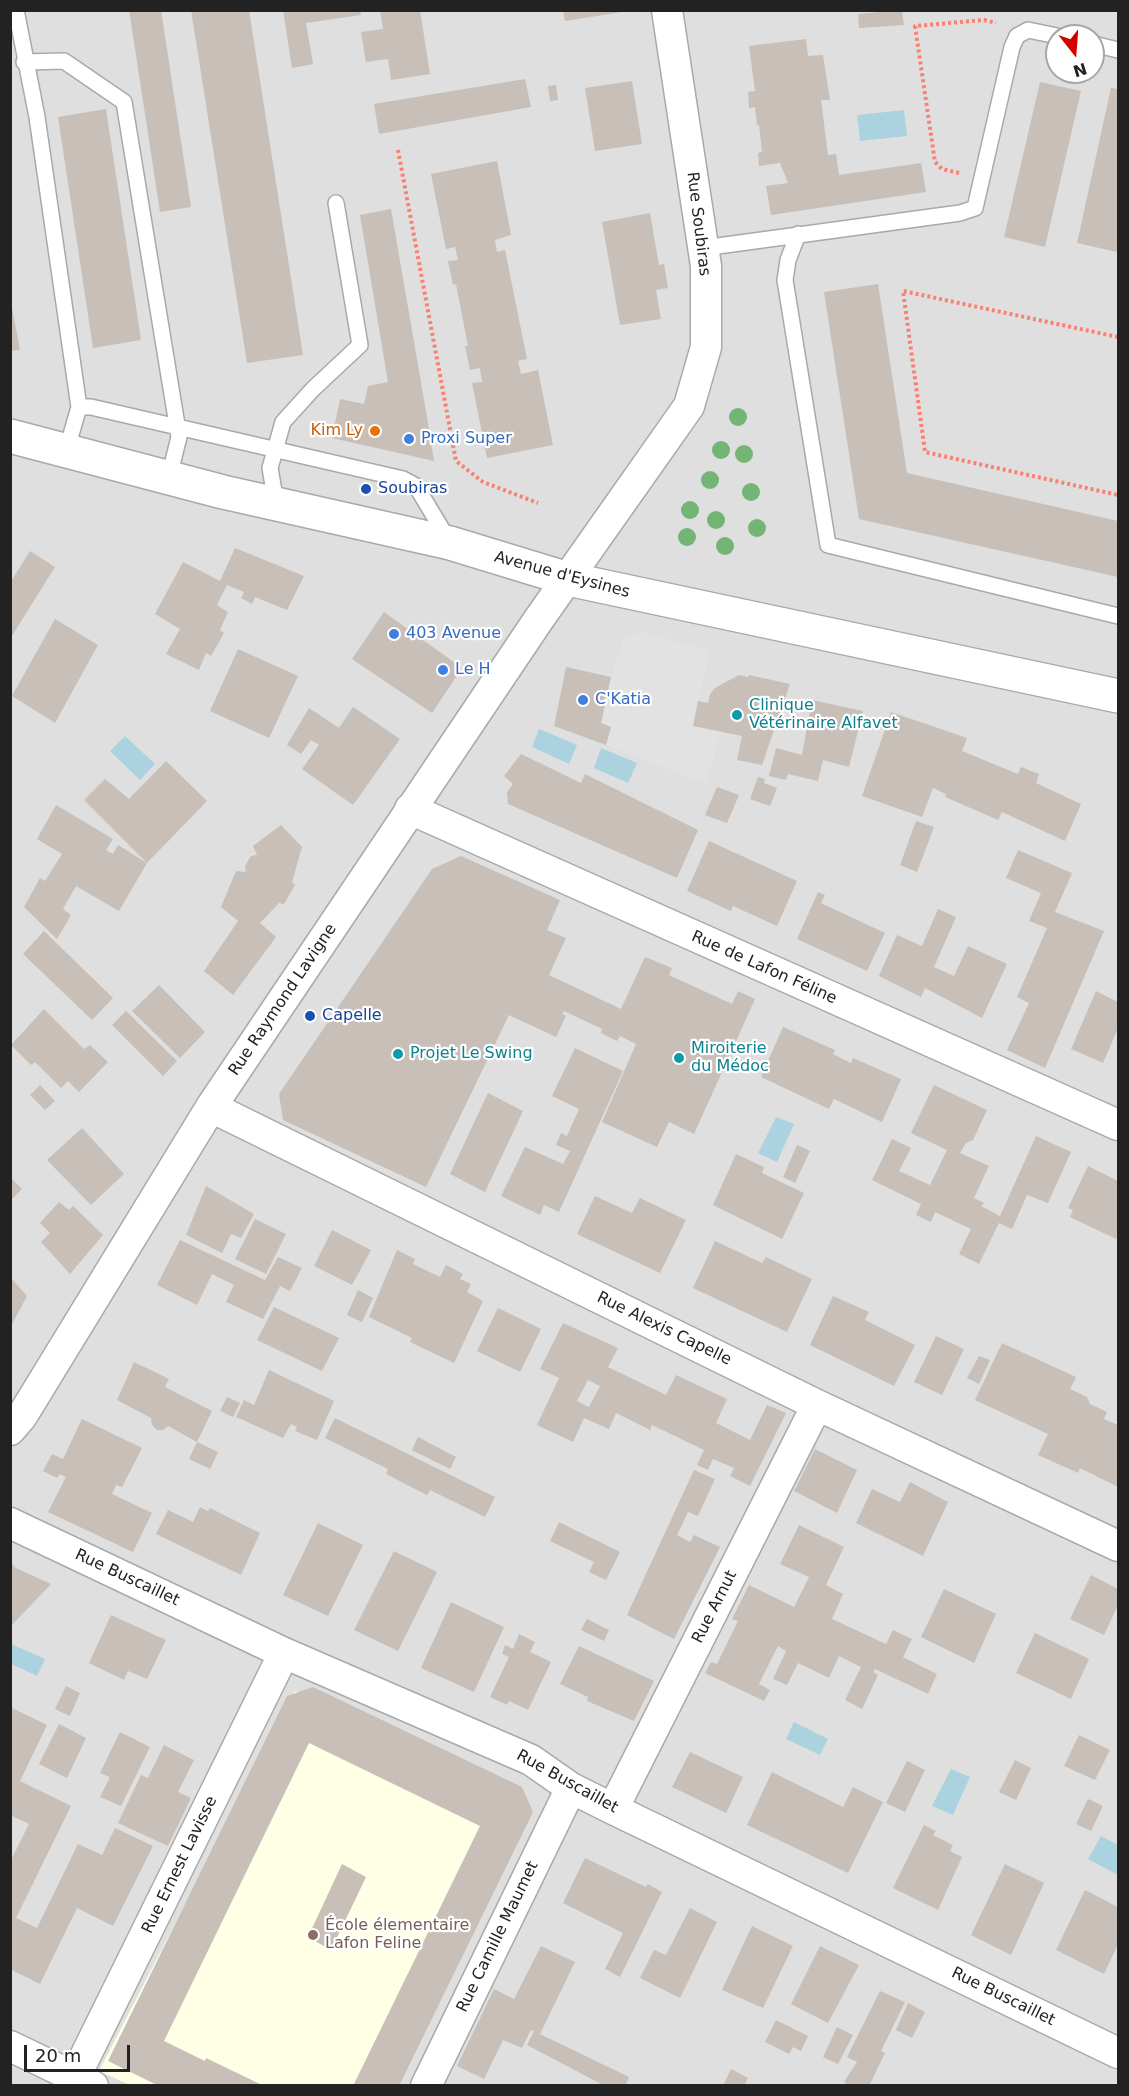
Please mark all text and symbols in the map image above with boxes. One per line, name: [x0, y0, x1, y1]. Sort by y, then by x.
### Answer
north arrow: [1045, 24, 1105, 84]
text: N: [1071, 59, 1089, 81]
street label: Rue Soubiras: [682, 171, 714, 277]
place label: Kim Ly: [310, 421, 363, 441]
marker: Kim Ly: [368, 424, 382, 438]
place label: Proxi Super: [421, 429, 512, 449]
marker: Proxi Super: [402, 432, 416, 446]
place label: Soubiras: [378, 479, 447, 499]
marker: Soubiras: [359, 482, 373, 496]
street label: Avenue d'Eysines: [492, 548, 632, 602]
place label: 403 Avenue: [406, 624, 501, 644]
marker: 403 Avenue: [387, 627, 401, 641]
place label: Le H: [455, 660, 491, 680]
marker: Le H: [436, 663, 450, 677]
place label: C'Katia: [595, 690, 651, 710]
marker: C'Katia: [576, 693, 590, 707]
place label: Clinique Vétérinaire Alfavet: [749, 696, 898, 734]
marker: Clinique Vétérinaire Alfavet: [730, 708, 744, 722]
street label: Rue Raymond Lavigne: [225, 920, 341, 1080]
street label: Rue de Lafon Féline: [688, 927, 840, 1009]
place label: Capelle: [322, 1006, 382, 1026]
marker: Capelle: [303, 1009, 317, 1023]
place label: Miroiterie du Médoc: [691, 1039, 769, 1077]
place label: Projet Le Swing: [410, 1044, 533, 1064]
marker: Projet Le Swing: [391, 1047, 405, 1061]
marker: Miroiterie du Médoc: [672, 1051, 686, 1065]
street label: Rue Alexis Capelle: [594, 1288, 734, 1370]
street label: Rue Buscaillet: [72, 1545, 182, 1611]
street label: Rue Arnut: [688, 1567, 742, 1647]
street label: Rue Buscaillet: [513, 1746, 621, 1818]
street label: Rue Ernest Lavisse: [138, 1793, 222, 1937]
street label: Rue Camille Maumet: [453, 1858, 543, 2016]
place label: École élementaire Lafon Feline: [325, 1916, 469, 1954]
marker: École élementaire Lafon Feline: [306, 1928, 320, 1942]
street label: Rue Buscaillet: [948, 1964, 1058, 2030]
scale bar: [27, 2033, 134, 2071]
text: 20 m: [35, 2045, 81, 2066]

